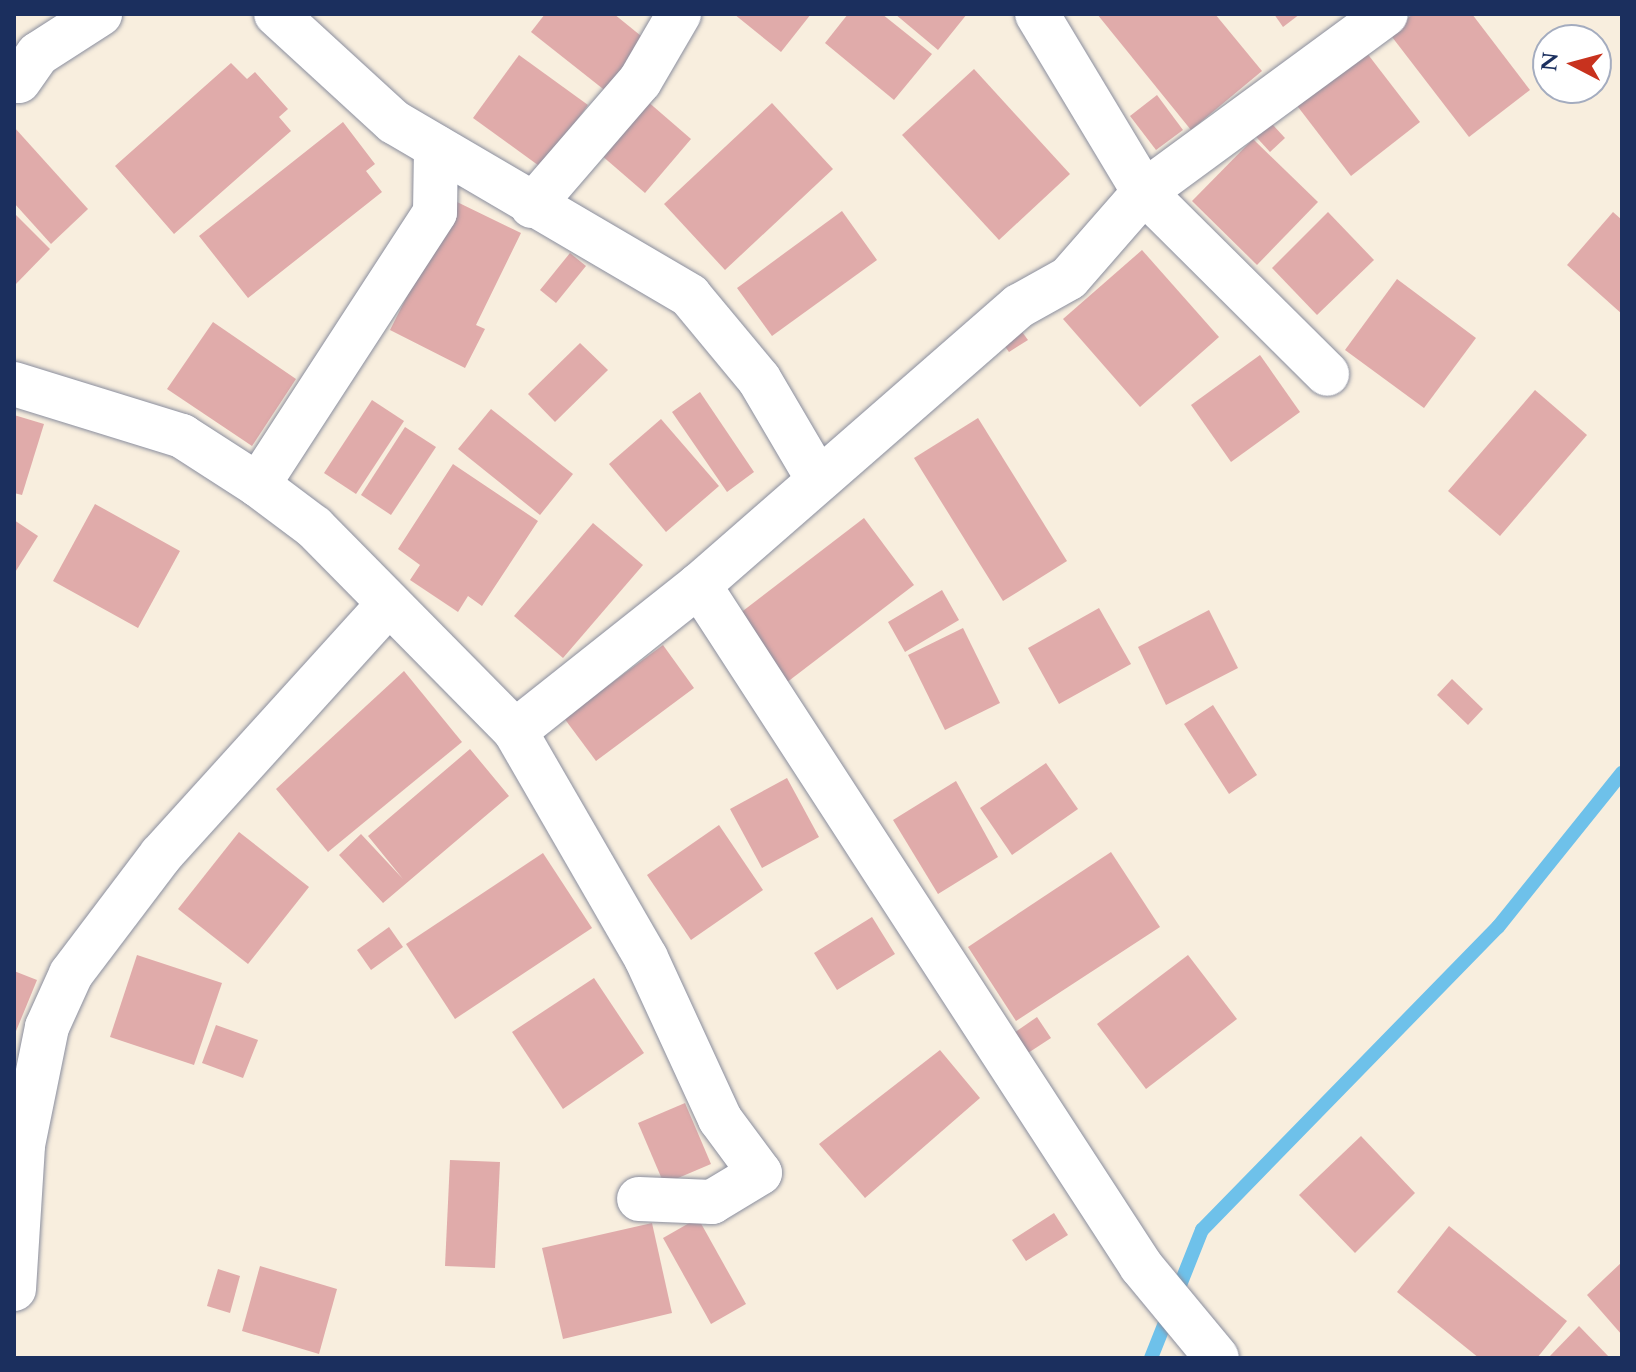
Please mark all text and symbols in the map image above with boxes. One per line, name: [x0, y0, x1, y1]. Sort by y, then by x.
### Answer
north arrow: [1532, 24, 1612, 104]
text: N: [1534, 51, 1566, 73]

